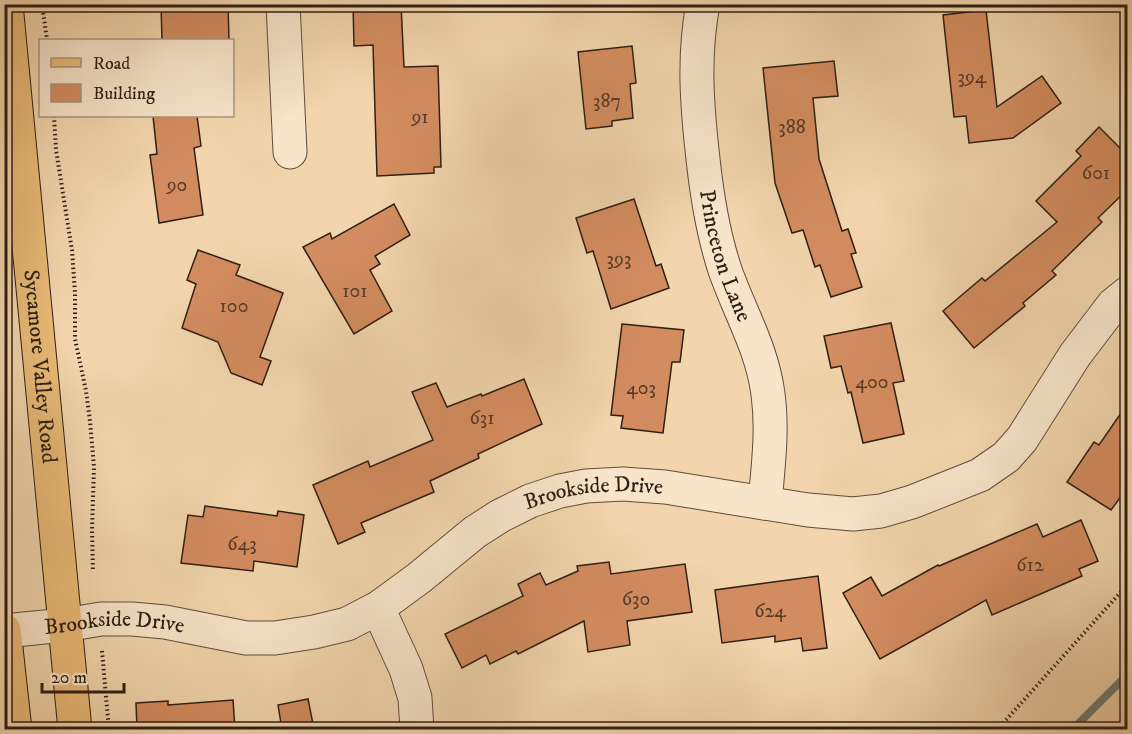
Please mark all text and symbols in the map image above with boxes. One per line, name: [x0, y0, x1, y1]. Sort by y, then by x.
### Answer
legend: [39, 39, 234, 117]
text: Road: [93, 53, 130, 75]
house number: 394: [958, 65, 987, 90]
text: Building: [93, 83, 155, 105]
house number: 387: [593, 89, 621, 114]
house number: 91: [410, 105, 429, 130]
house number: 388: [778, 115, 806, 140]
house number: 601: [1082, 161, 1110, 186]
house number: 90: [166, 173, 187, 198]
street label: Princeton Lane: [694, 188, 758, 326]
house number: 393: [607, 247, 631, 272]
street label: Sycamore Valley Road: [18, 268, 63, 465]
house number: 101: [342, 279, 368, 304]
house number: 100: [220, 294, 248, 319]
house number: 400: [855, 370, 889, 395]
house number: 403: [626, 376, 656, 401]
house number: 631: [469, 406, 495, 431]
street label: Brookside Drive: [520, 470, 664, 516]
house number: 643: [227, 532, 257, 557]
house number: 612: [1016, 553, 1044, 578]
house number: 630: [622, 587, 650, 612]
house number: 624: [754, 599, 786, 624]
street label: Brookside Drive: [43, 605, 187, 640]
scale bar: [42, 656, 124, 694]
text: 20 m: [51, 667, 87, 689]

